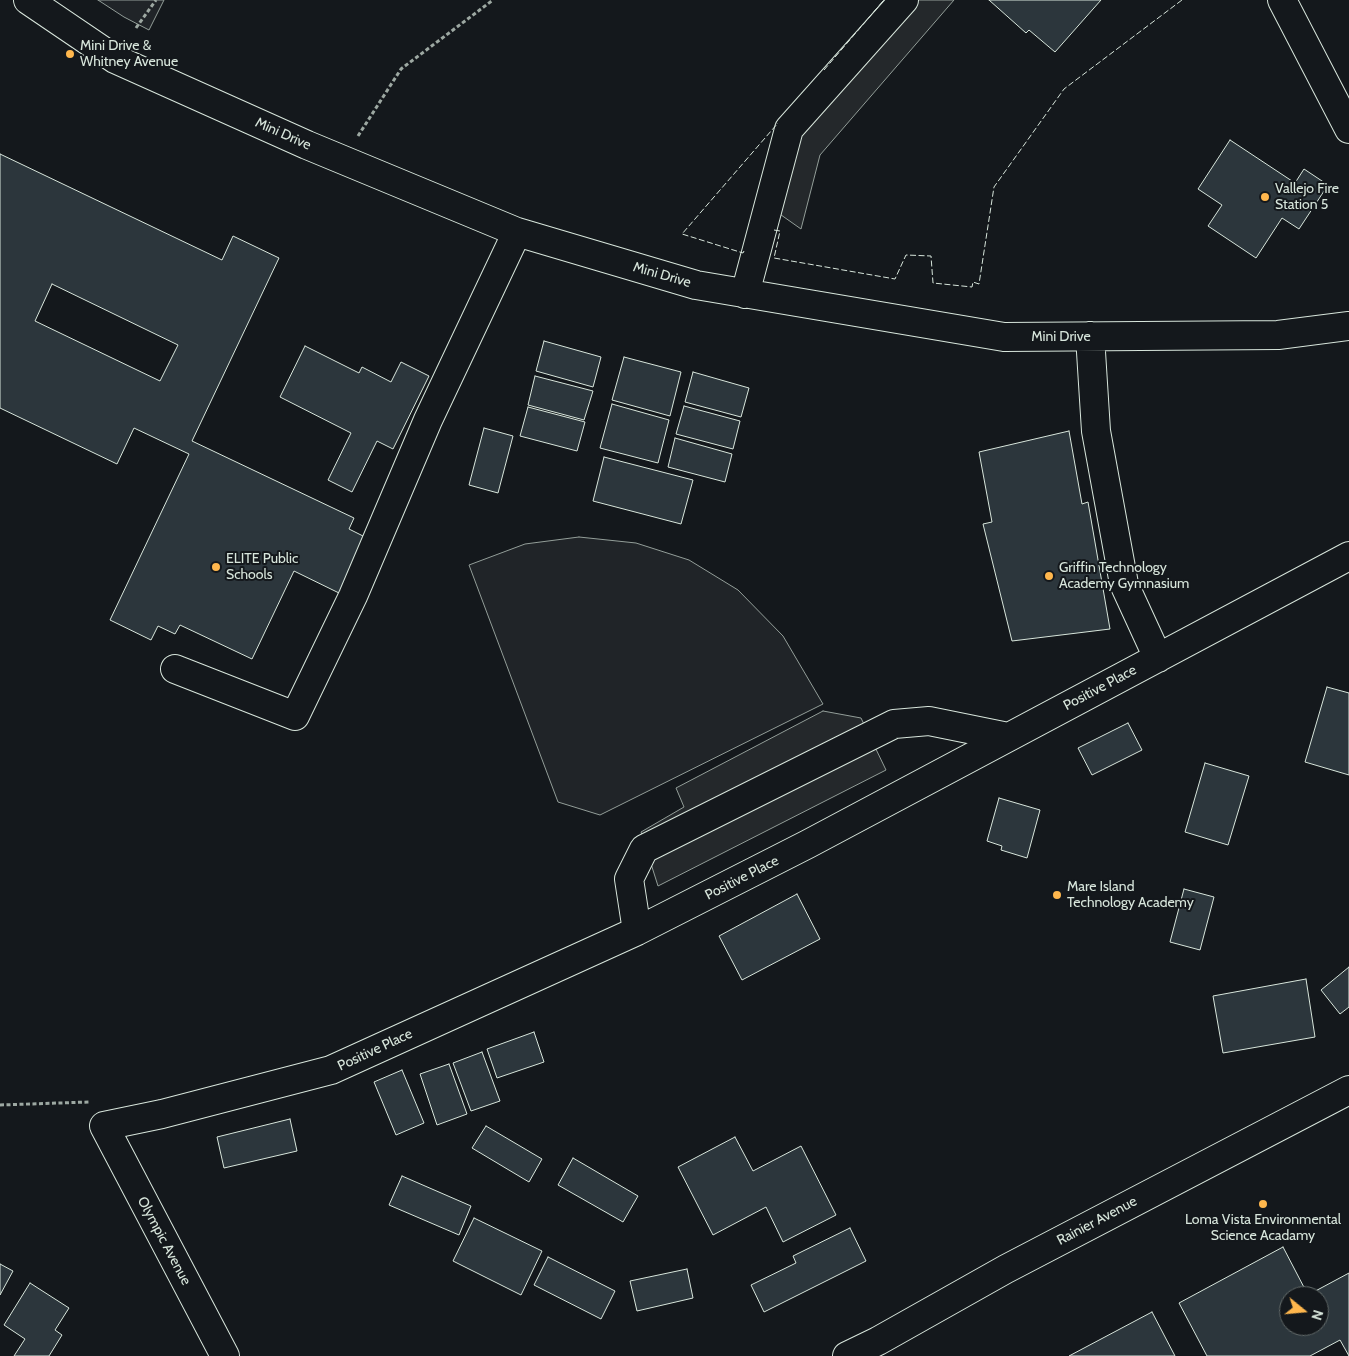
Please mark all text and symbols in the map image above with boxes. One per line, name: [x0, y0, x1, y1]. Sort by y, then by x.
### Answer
place label: Mini Drive & Whitney Avenue: [80, 38, 178, 70]
marker: Mini Drive & Whitney Avenue: [64, 48, 76, 60]
street label: Mini Drive: [252, 114, 314, 154]
place label: Vallejo Fire Station 5: [1275, 181, 1339, 213]
marker: Vallejo Fire Station 5: [1259, 191, 1271, 203]
street label: Mini Drive: [631, 259, 693, 291]
street label: Mini Drive: [1031, 329, 1091, 345]
place label: ELITE Public Schools: [226, 551, 298, 584]
place label: Griffin Technology Academy Gymnasium: [1059, 560, 1189, 592]
marker: ELITE Public Schools: [210, 561, 222, 573]
marker: Griffin Technology Academy Gymnasium: [1043, 570, 1055, 582]
street label: Positive Place: [1061, 662, 1139, 714]
street label: Positive Place: [702, 852, 782, 904]
place label: Mare Island Technology Academy: [1067, 879, 1194, 912]
marker: Mare Island Technology Academy: [1051, 889, 1063, 901]
street label: Positive Place: [335, 1025, 415, 1075]
street label: Rainier Avenue: [1054, 1193, 1140, 1249]
street label: Olympic Avenue: [134, 1194, 194, 1288]
marker: Loma Vista Environmental Science Acadamy: [1257, 1198, 1269, 1210]
place label: Loma Vista Environmental Science Acadamy: [1185, 1212, 1341, 1244]
north arrow: [1279, 1286, 1329, 1336]
text: N: [1307, 1308, 1327, 1322]

